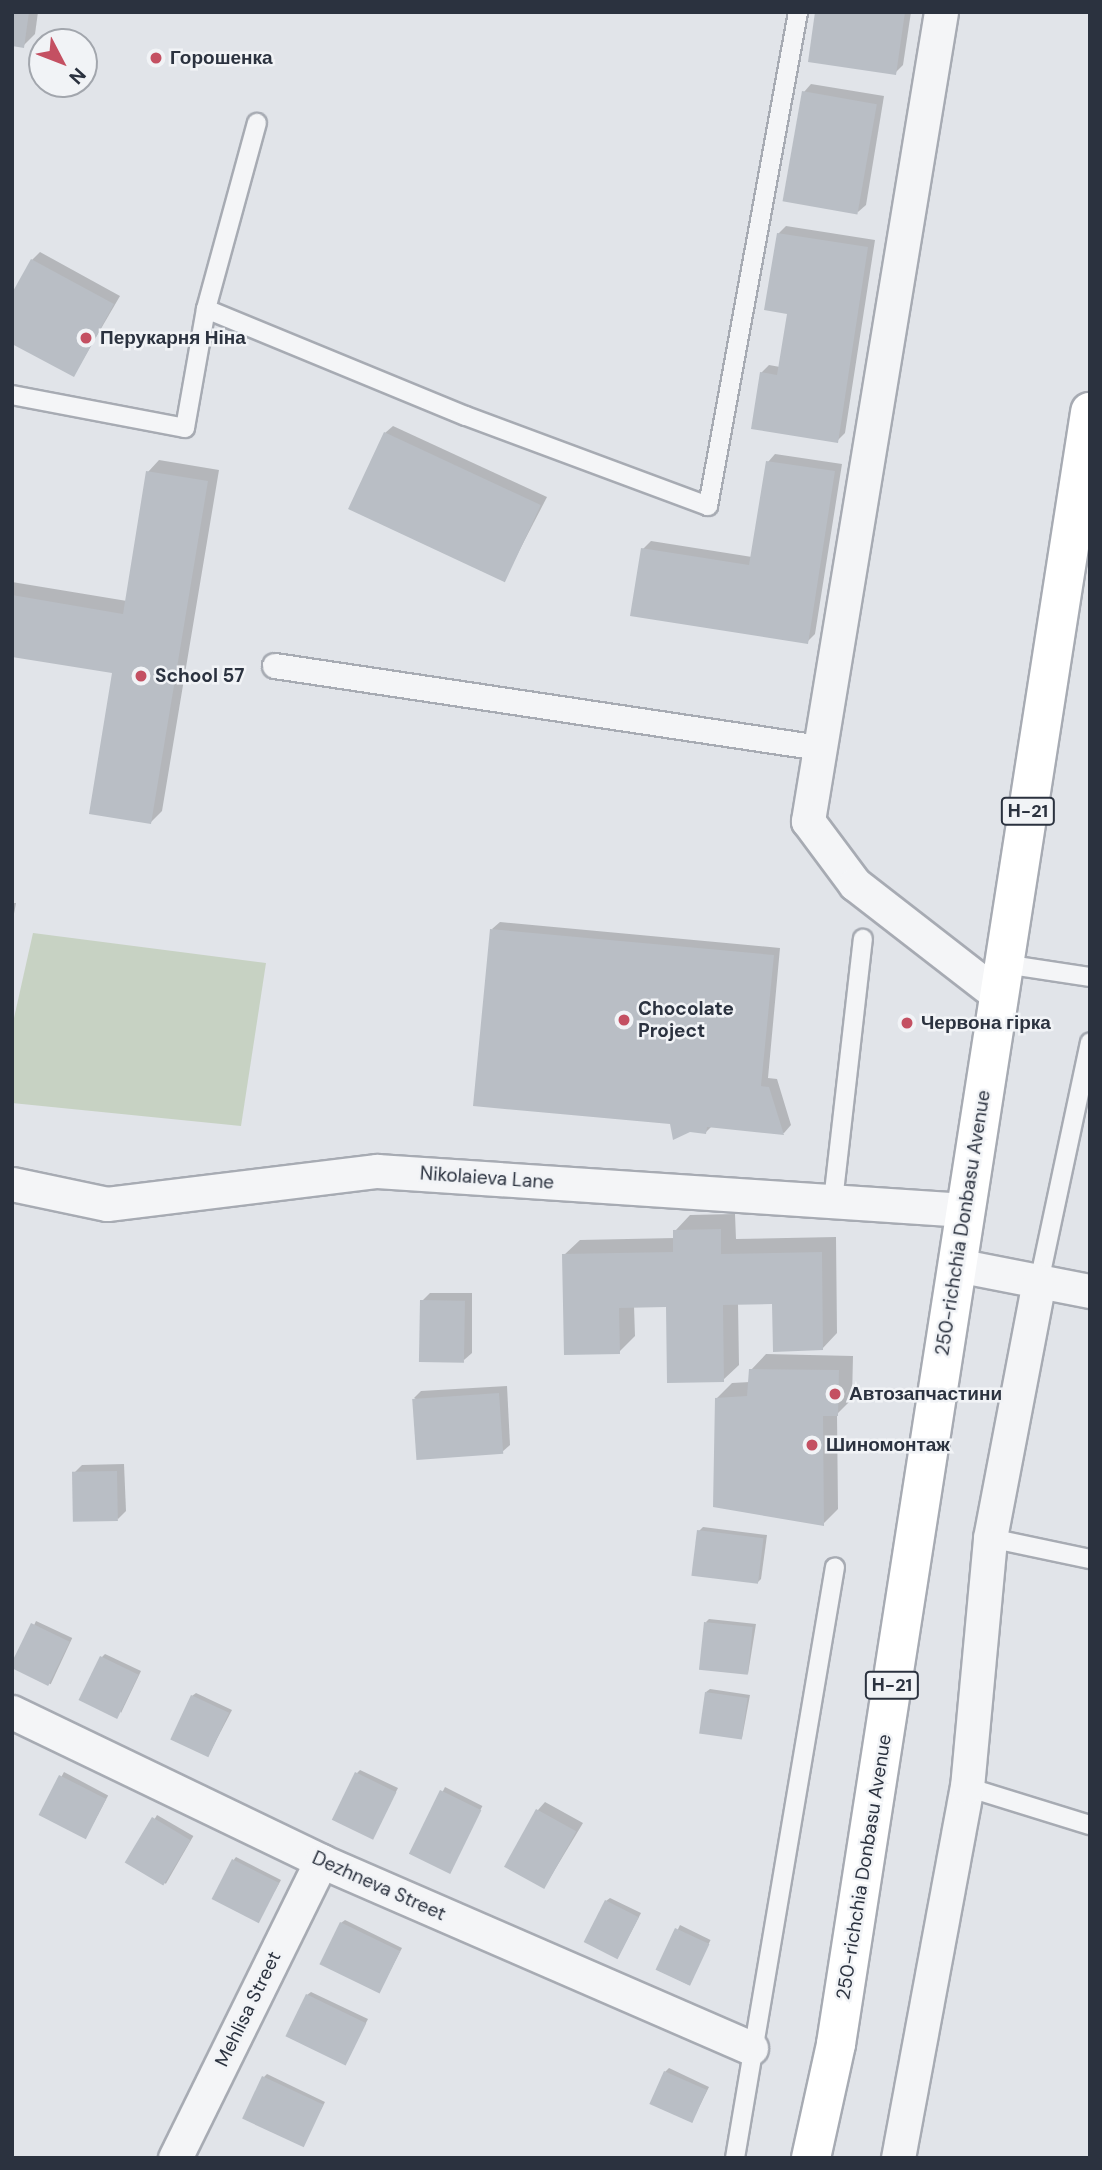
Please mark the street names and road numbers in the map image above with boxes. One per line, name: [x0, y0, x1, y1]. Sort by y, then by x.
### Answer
road number: Н-21: [1000, 796, 1056, 826]
street label: 250-richchia Donbasu Avenue: [931, 1089, 995, 1357]
street label: Nikolaieva Lane: [419, 1162, 555, 1194]
road number: Н-21: [864, 1670, 920, 1700]
street label: 250-richchia Donbasu Avenue: [832, 1733, 896, 2001]
street label: Dezhneva Street: [309, 1846, 449, 1926]
street label: Mehlisa Street: [210, 1948, 286, 2070]

